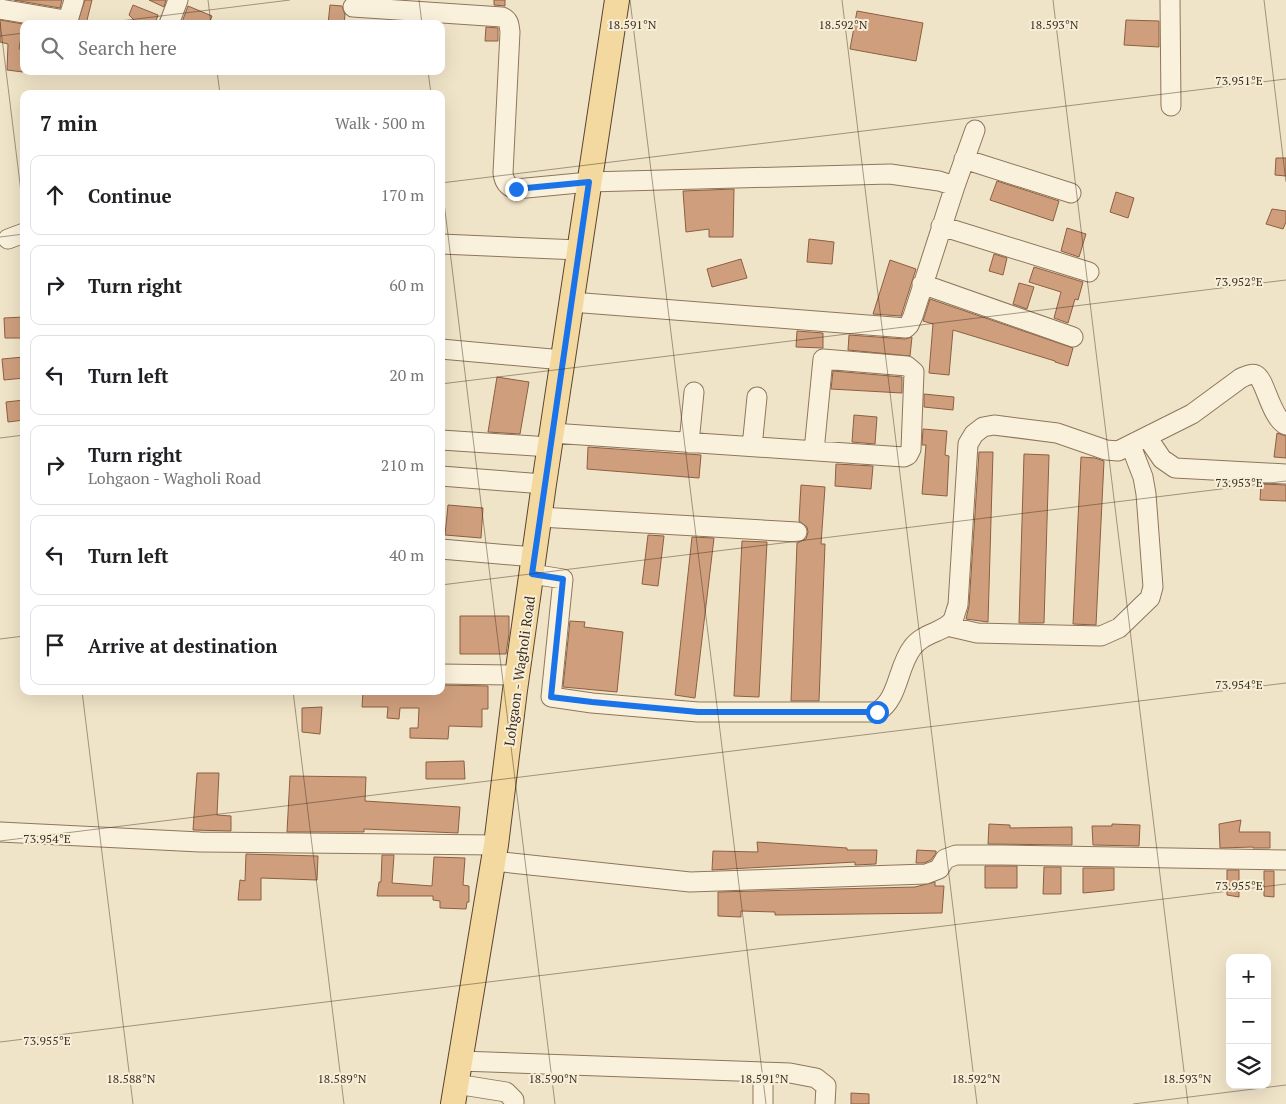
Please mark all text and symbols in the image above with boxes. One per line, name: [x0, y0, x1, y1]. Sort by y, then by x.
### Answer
text: 18.591°N: [607, 17, 657, 32]
text: 18.592°N: [818, 17, 868, 32]
text: 18.593°N: [1029, 17, 1079, 32]
search box: [20, 20, 445, 75]
icon: search: [38, 34, 66, 62]
text: Search here: [78, 35, 177, 60]
text: 73.951°E: [1215, 73, 1263, 88]
text: 7 min: [40, 109, 97, 137]
text: Walk · 500 m: [335, 112, 425, 134]
route end: [505, 178, 528, 201]
icon: ahead: [41, 181, 69, 209]
text: Continue: [88, 183, 172, 208]
text: 170 m: [381, 184, 424, 206]
icon: right: [41, 271, 69, 299]
text: Turn right: [88, 273, 182, 298]
text: 60 m: [389, 274, 424, 296]
text: 73.952°E: [1215, 274, 1263, 289]
icon: left: [41, 361, 69, 389]
text: Turn left: [88, 363, 169, 388]
text: 20 m: [389, 364, 424, 386]
text: Turn right: [88, 442, 182, 467]
icon: right: [41, 451, 69, 479]
text: 210 m: [381, 454, 424, 476]
text: Lohgaon - Wagholi Road: [88, 467, 261, 489]
text: 73.953°E: [1215, 475, 1263, 490]
icon: left: [41, 541, 69, 569]
text: Turn left: [88, 543, 169, 568]
text: 40 m: [389, 544, 424, 566]
street label: Lohgaon - Wagholi Road: [499, 594, 539, 747]
icon: arrive: [41, 631, 69, 659]
text: Arrive at destination: [88, 633, 277, 658]
text: 73.954°E: [1215, 677, 1263, 692]
route start: [866, 701, 889, 724]
text: 73.954°E: [23, 831, 71, 846]
text: 73.955°E: [1215, 878, 1263, 893]
map controls: [1226, 954, 1271, 1089]
button: +: [1226, 954, 1271, 999]
button: −: [1226, 999, 1271, 1044]
text: 73.955°E: [23, 1033, 71, 1048]
button: layers: [1226, 1044, 1271, 1089]
text: 18.588°N: [106, 1071, 156, 1086]
text: 18.589°N: [317, 1071, 367, 1086]
text: 18.590°N: [528, 1071, 578, 1086]
text: 18.591°N: [739, 1071, 789, 1086]
text: 18.592°N: [951, 1071, 1001, 1086]
text: 18.593°N: [1162, 1071, 1212, 1086]

